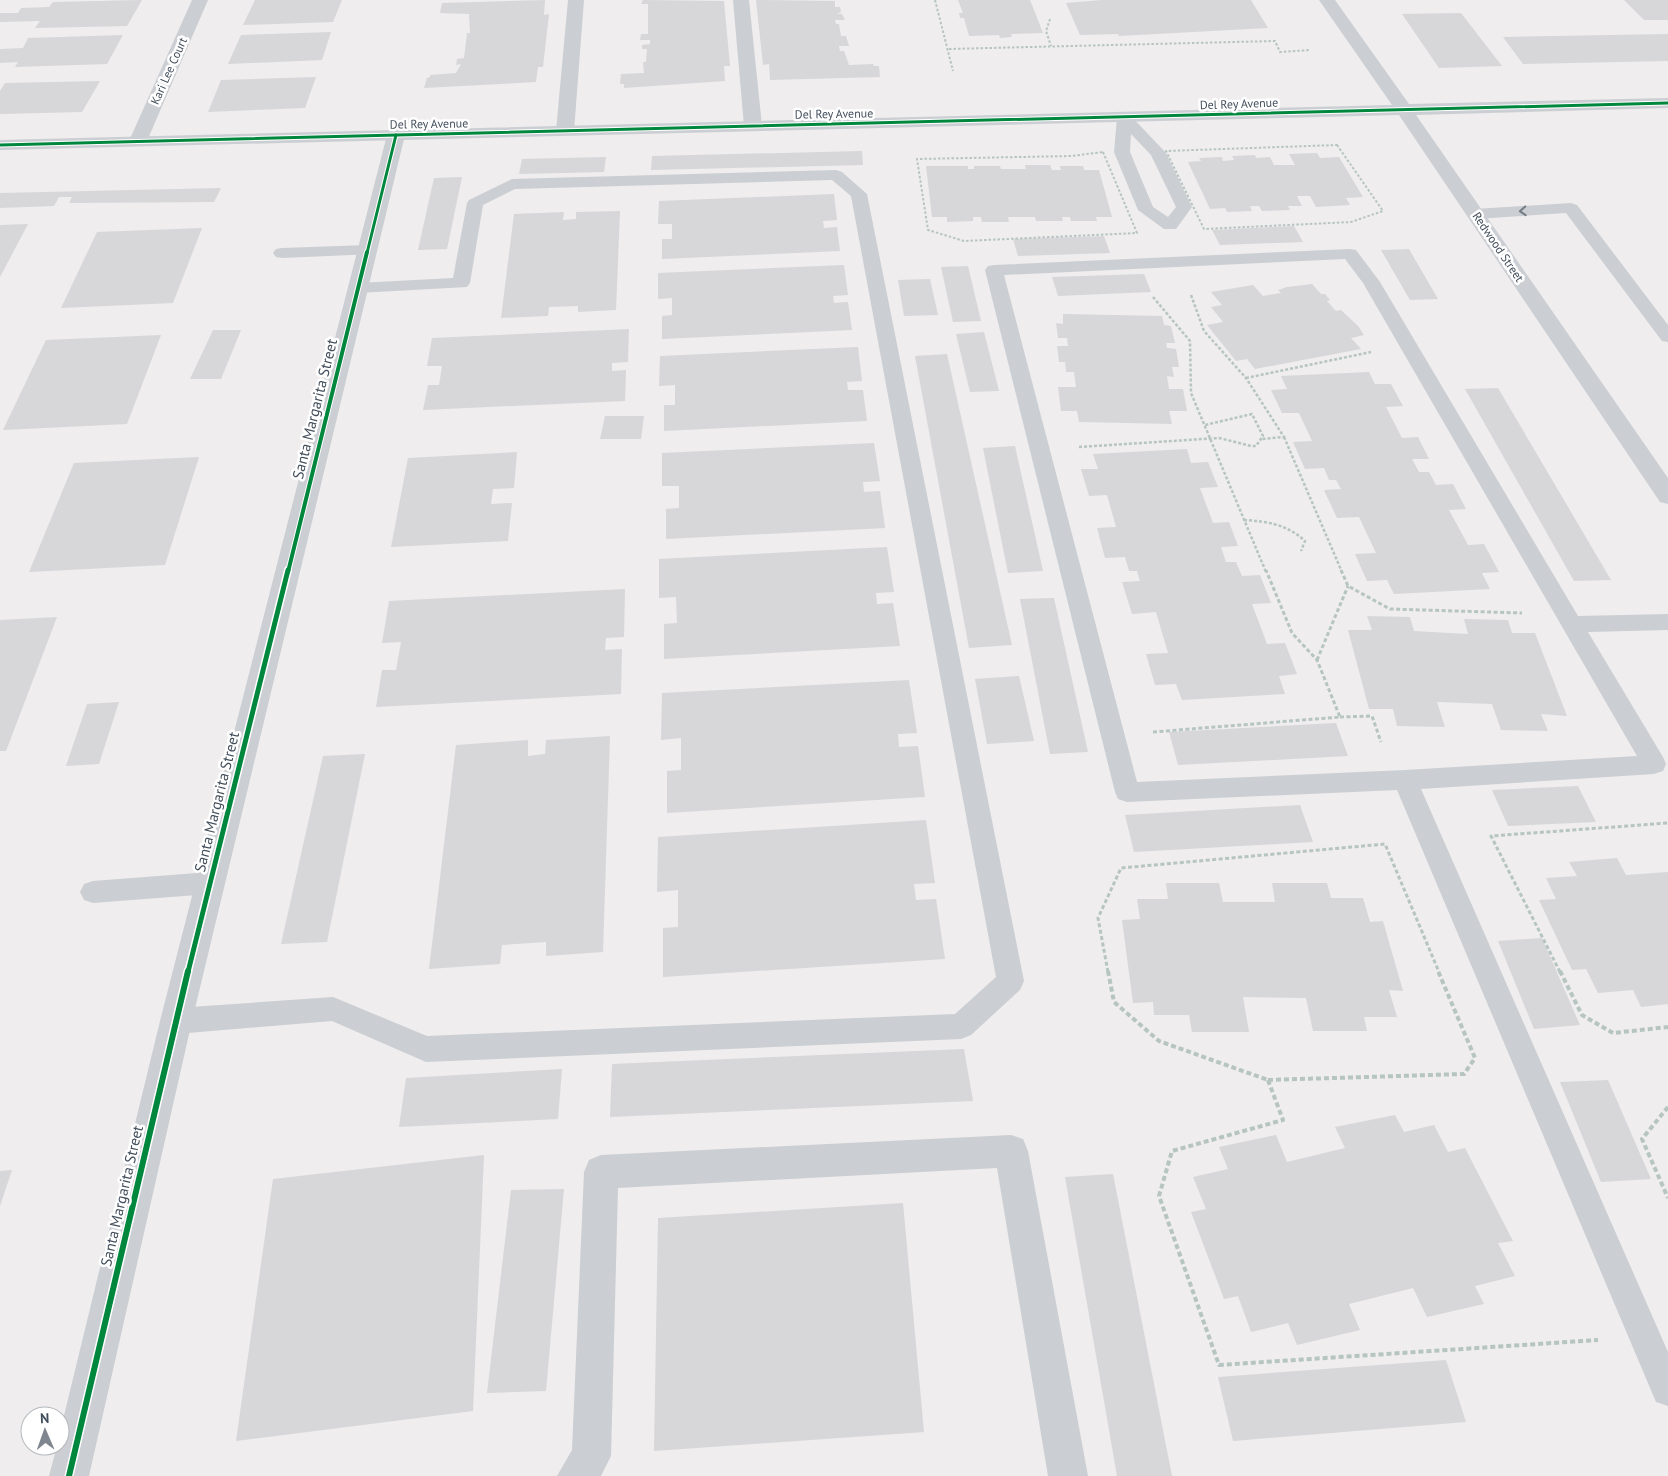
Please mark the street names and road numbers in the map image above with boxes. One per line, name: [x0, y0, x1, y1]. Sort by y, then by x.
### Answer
street label: Kari Lee Court: [147, 35, 190, 107]
street label: Del Rey Avenue: [1199, 95, 1278, 112]
street label: Del Rey Avenue: [795, 105, 873, 122]
street label: Del Rey Avenue: [390, 115, 468, 132]
street label: Redwood Street: [1470, 209, 1527, 284]
street label: Santa Margarita Street: [288, 337, 341, 481]
street label: Santa Margarita Street: [190, 730, 243, 874]
street label: Santa Margarita Street: [96, 1124, 147, 1268]

